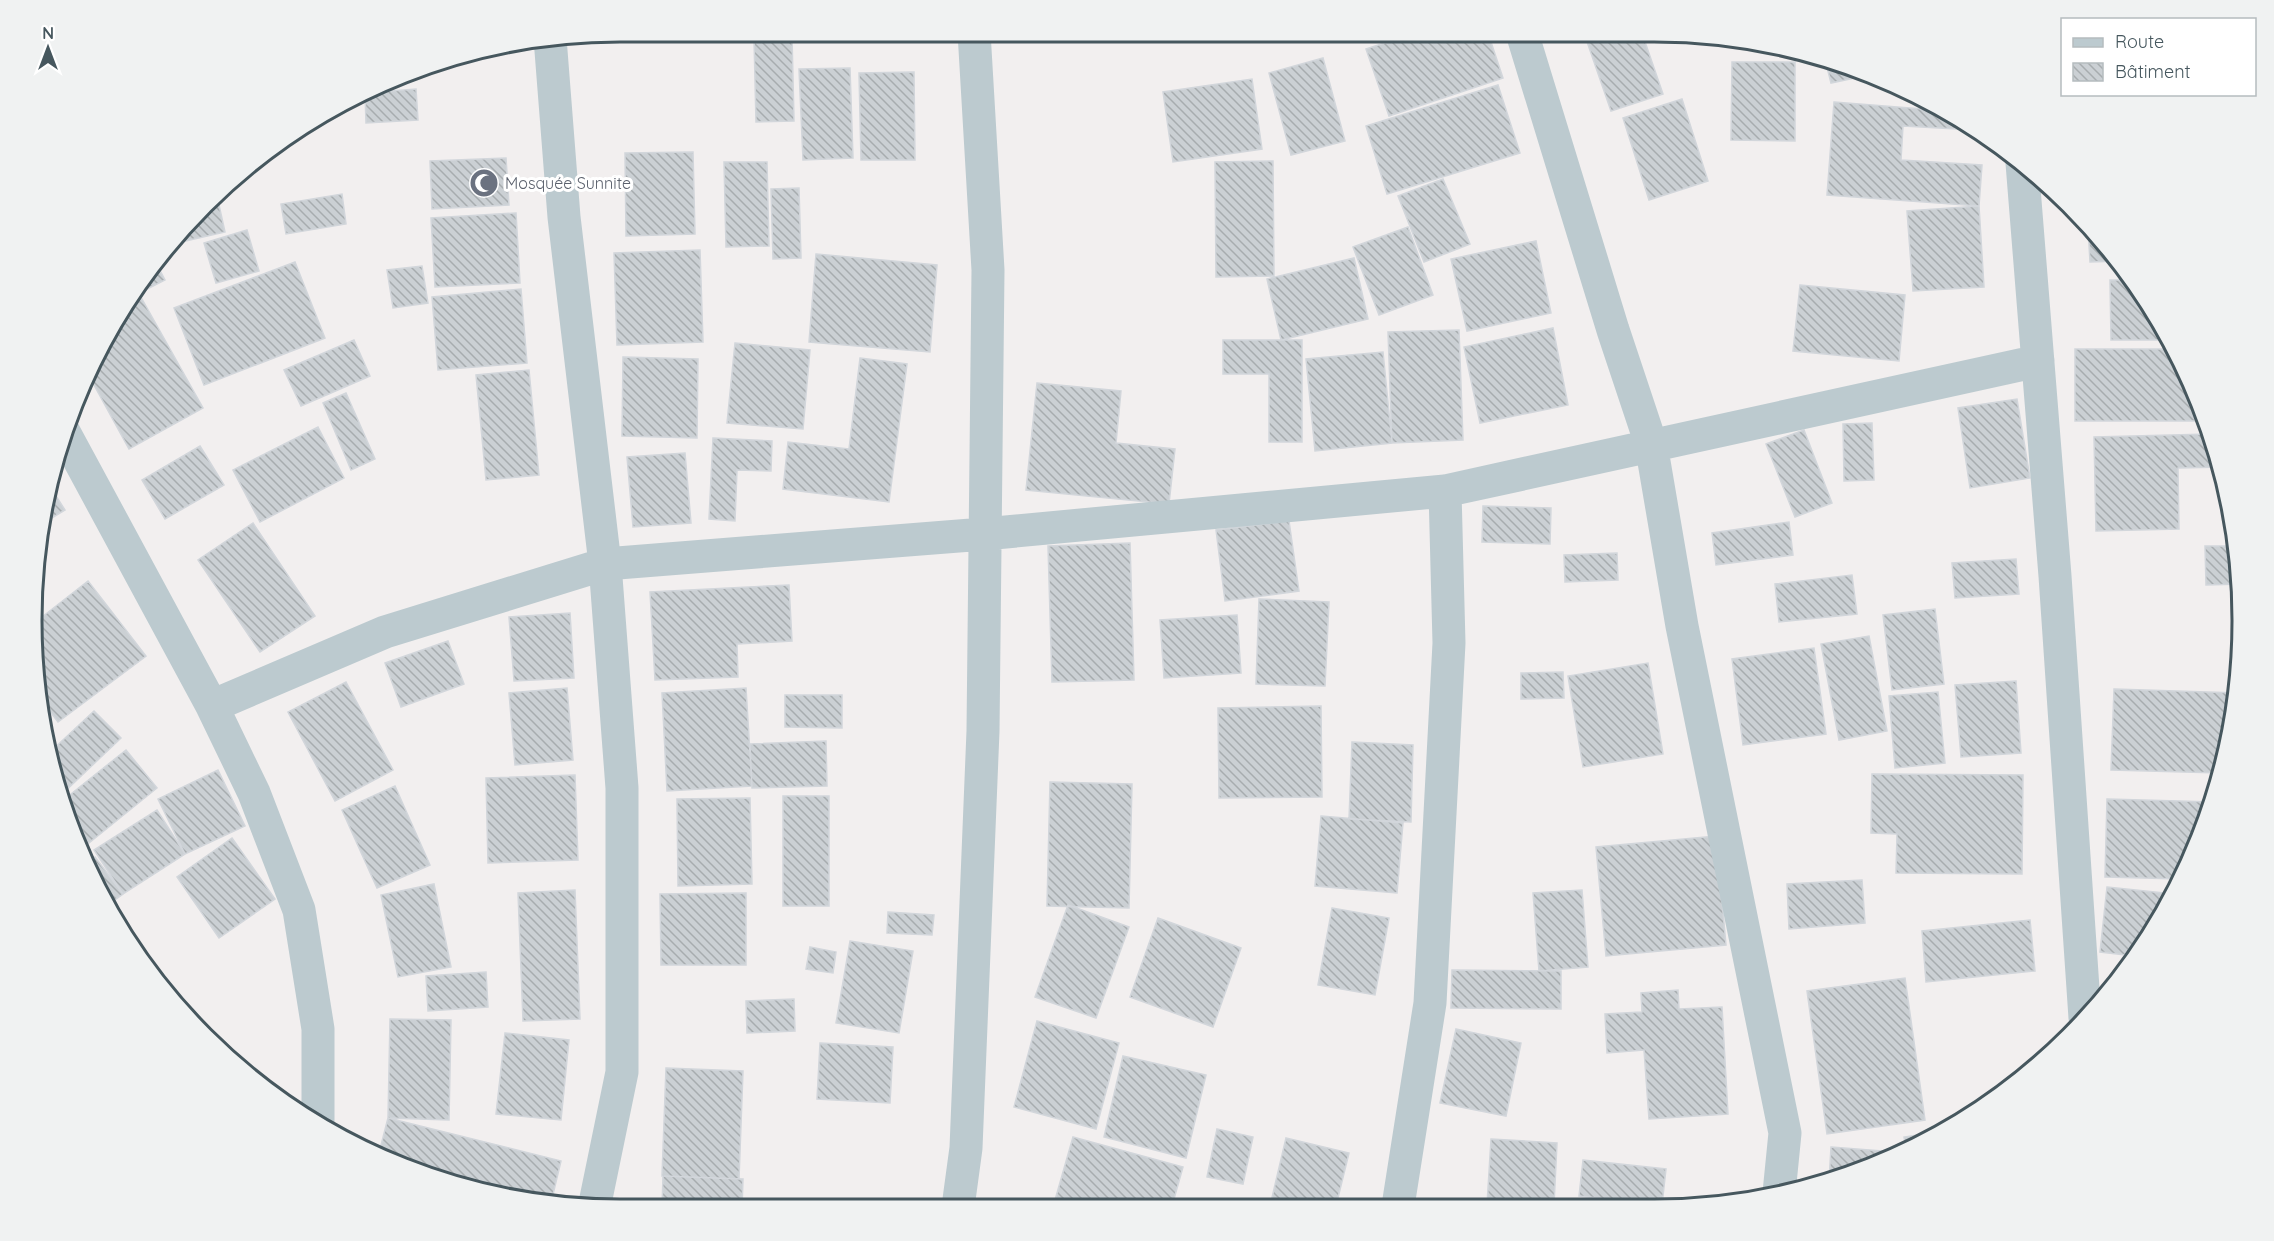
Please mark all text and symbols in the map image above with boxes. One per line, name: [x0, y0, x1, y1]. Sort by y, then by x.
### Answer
north arrow: [18, 18, 78, 78]
legend: [2061, 18, 2256, 96]
text: N: [42, 23, 54, 43]
text: Route: [2115, 30, 2164, 53]
text: Bâtiment: [2115, 60, 2191, 83]
mosque icon: Mosquée Sunnite: [468, 167, 500, 199]
place label: Mosquée Sunnite: [505, 173, 631, 193]

